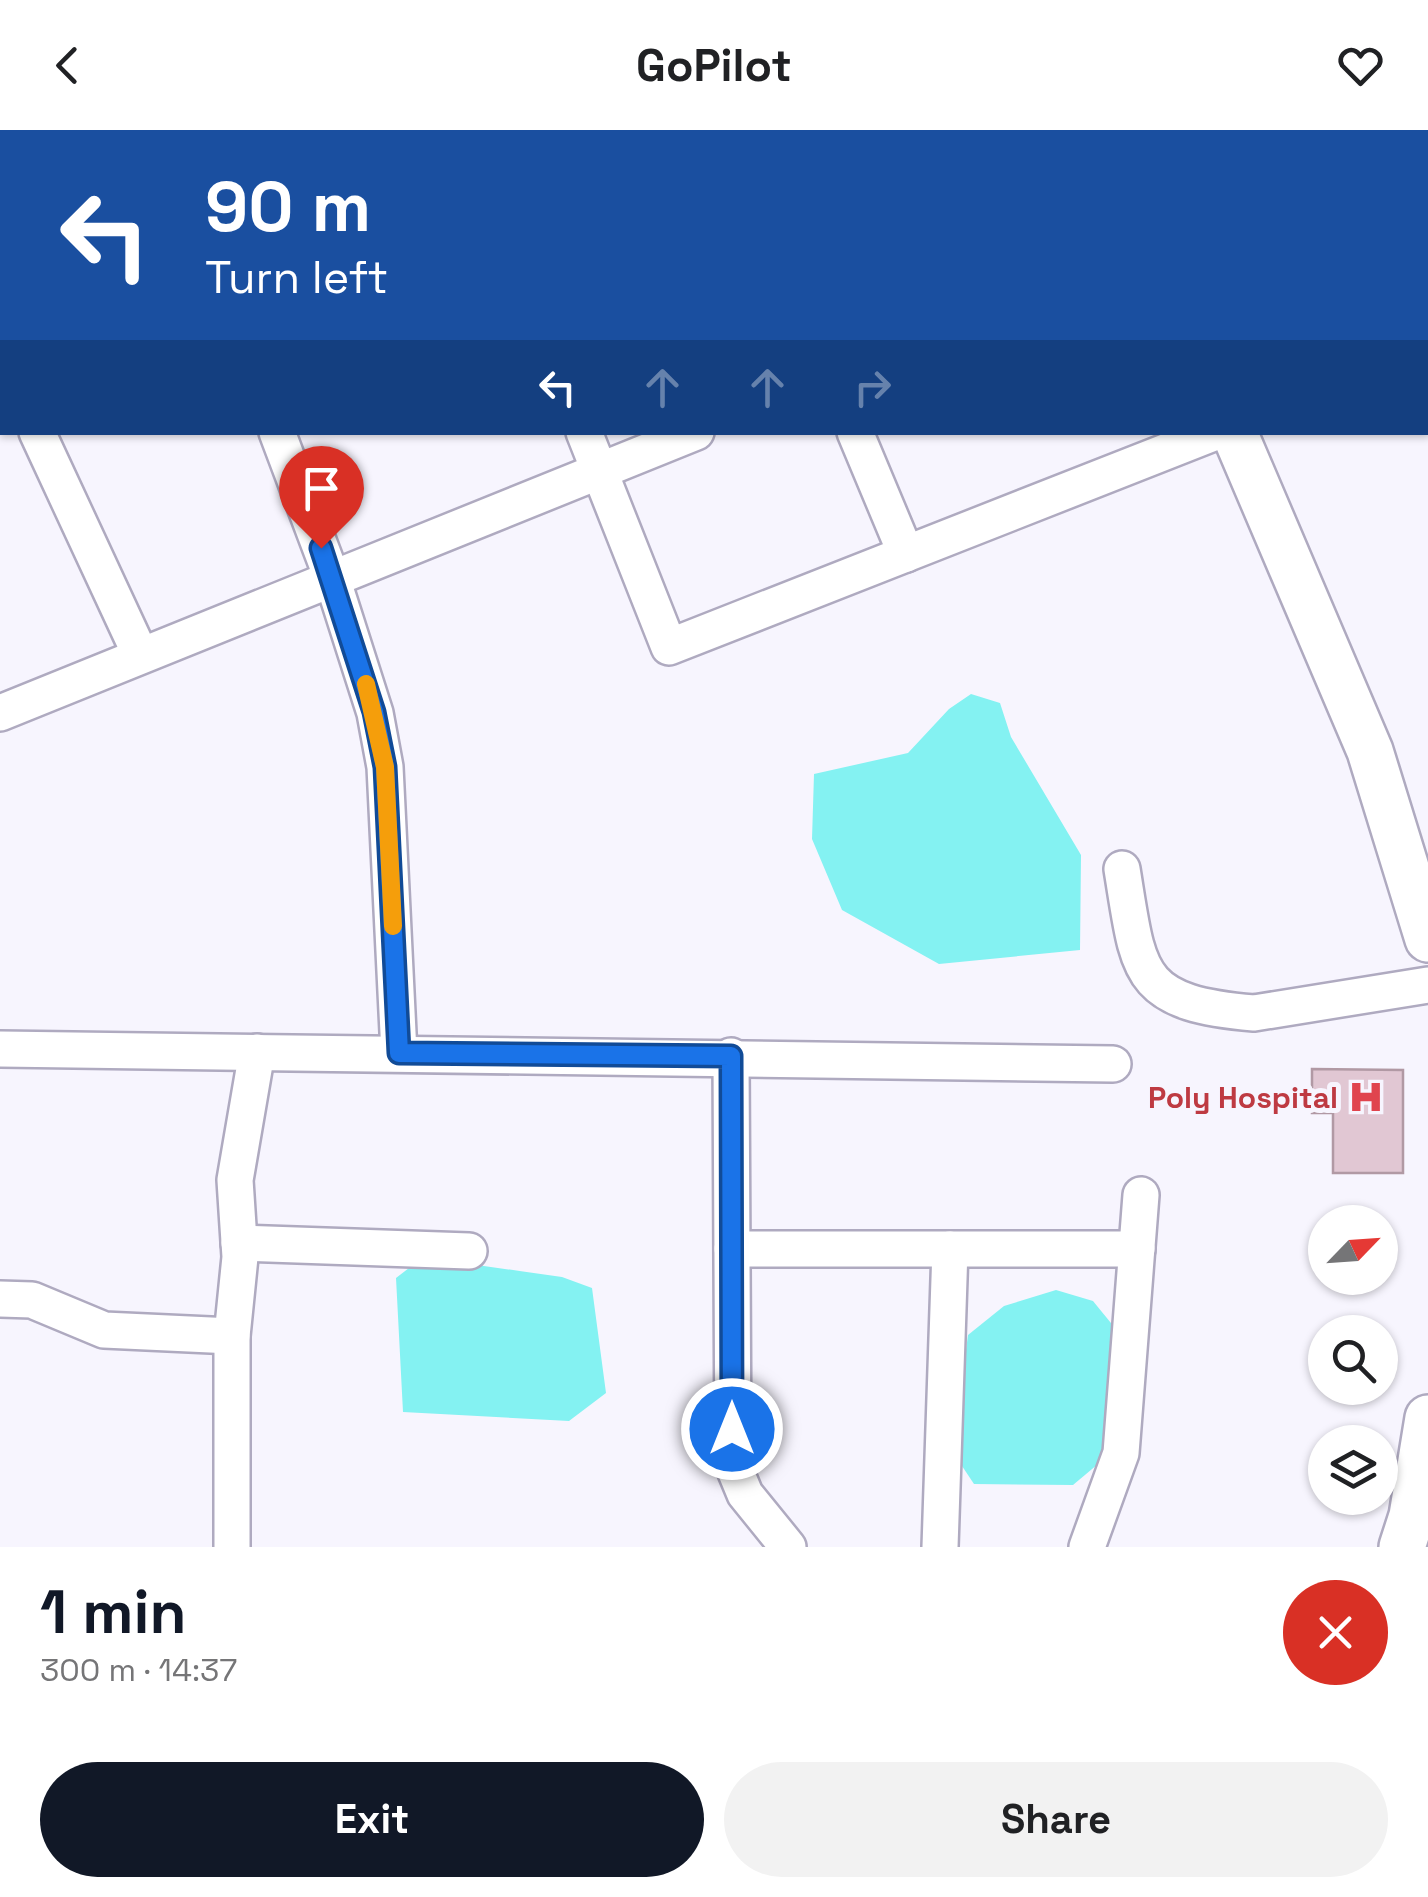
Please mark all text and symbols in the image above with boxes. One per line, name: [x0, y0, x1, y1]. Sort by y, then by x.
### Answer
text: GoPilot: [636, 37, 792, 94]
icon: back: [40, 38, 95, 93]
icon: heart: [1333, 38, 1388, 93]
text: 90 m: [205, 162, 371, 251]
icon: left: [40, 170, 170, 300]
text: Turn left: [205, 249, 388, 306]
icon: left: [530, 360, 585, 415]
icon: ahead: [635, 360, 690, 415]
icon: ahead: [740, 360, 795, 415]
icon: right: [845, 360, 900, 415]
pin: [279, 446, 364, 549]
icon: arrive: [294, 461, 349, 516]
place label: Poly Hospital: [1148, 1078, 1338, 1117]
hospital icon: Poly Hospital: [1347, 1078, 1385, 1116]
north arrow: [1308, 1205, 1398, 1295]
map controls: [1308, 1205, 1398, 1515]
button: search: [1308, 1315, 1398, 1405]
position arrow: [680, 1377, 784, 1481]
button: layers: [1308, 1425, 1398, 1515]
text: 1 min: [40, 1574, 187, 1651]
button: close: [1283, 1580, 1388, 1685]
text: 300 m · 14:37: [40, 1650, 237, 1690]
button: Exit: [40, 1762, 704, 1877]
button: Share: [724, 1762, 1388, 1877]

